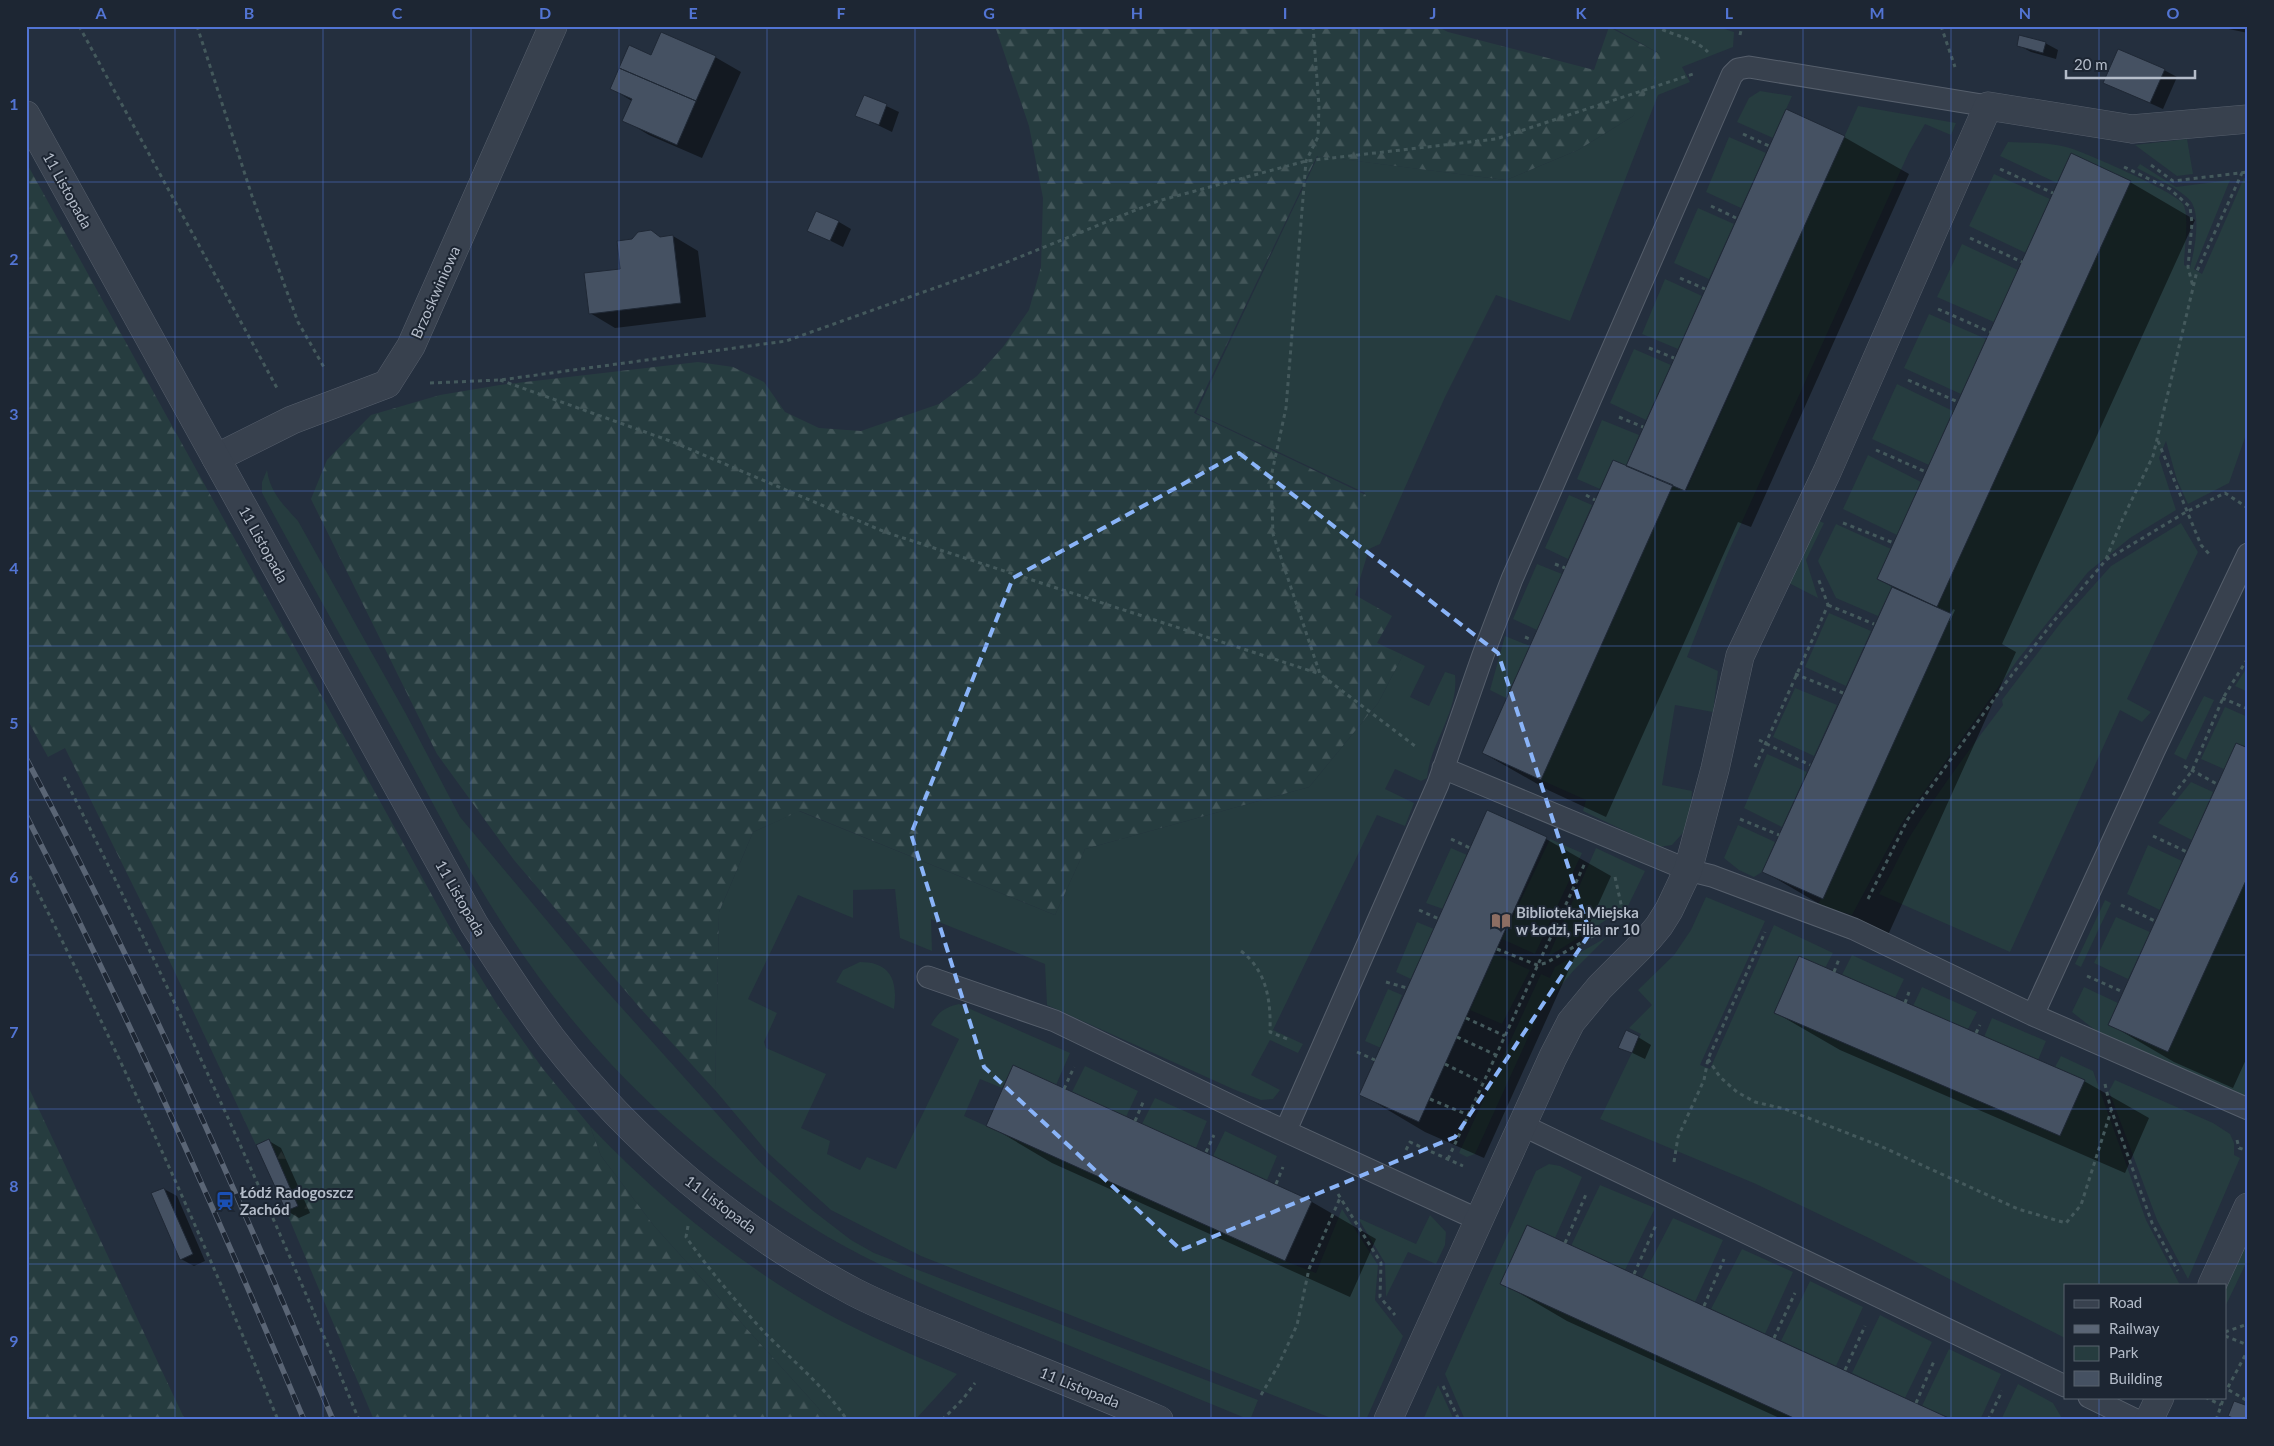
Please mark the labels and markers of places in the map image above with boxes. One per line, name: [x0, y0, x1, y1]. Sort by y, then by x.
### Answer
place label: Biblioteka Miejska w Łodzi, Filia nr 10: [1516, 903, 1640, 938]
library icon: Biblioteka Miejska w Łodzi, Filia nr 10: [1490, 910, 1512, 932]
place label: Łódź Radogoszcz Zachód: [240, 1183, 353, 1218]
station icon: Łódź Radogoszcz Zachód: [214, 1190, 236, 1212]

